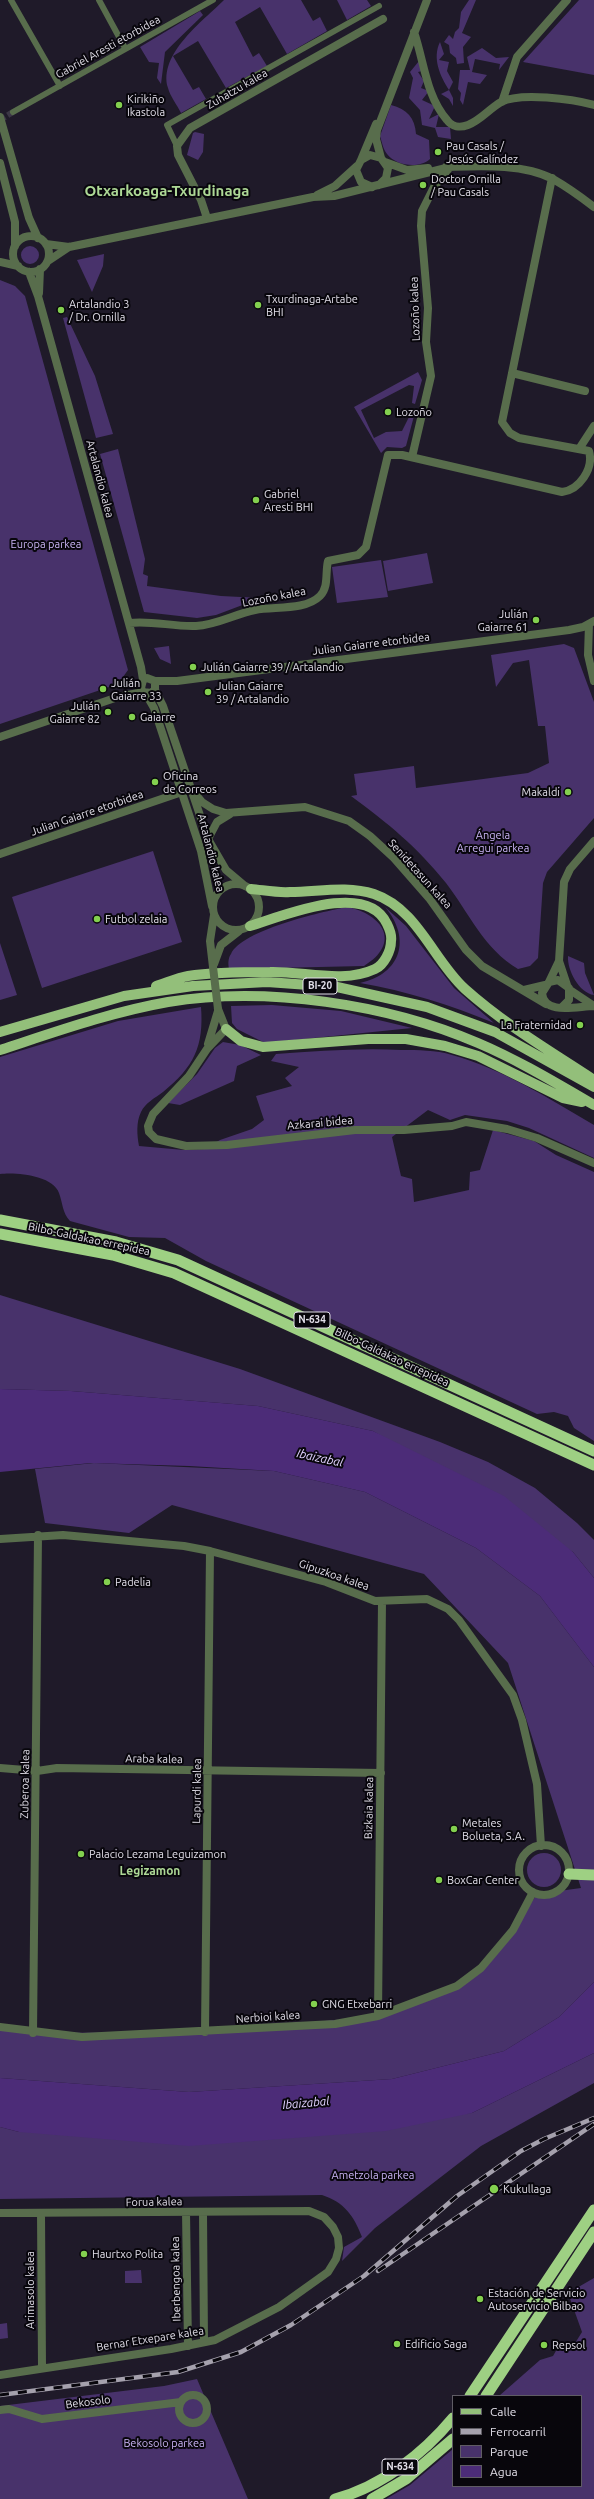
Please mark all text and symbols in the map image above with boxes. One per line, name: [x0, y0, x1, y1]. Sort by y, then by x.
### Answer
street label: Gabriel Aresti etorbidea: [53, 13, 163, 81]
street label: Zuhatzu kalea: [204, 66, 270, 112]
place label: Kirikiño Ikastola: [127, 92, 165, 118]
marker: Kirikiño Ikastola: [114, 100, 124, 110]
place label: Pau Casals / Jesús Galíndez: [446, 139, 518, 165]
marker: Pau Casals / Jesús Galíndez: [433, 147, 443, 157]
place label: Doctor Ornilla / Pau Casals: [431, 172, 501, 198]
marker: Doctor Ornilla / Pau Casals: [418, 180, 428, 190]
district label: Otxarkoaga-Txurdinaga: [84, 182, 250, 200]
street label: Lozoño kalea: [407, 277, 423, 341]
place label: Txurdinaga-Artabe BHI: [266, 292, 358, 318]
place label: Artalandio 3 / Dr. Ornilla: [69, 297, 129, 323]
marker: Txurdinaga-Artabe BHI: [253, 300, 263, 310]
marker: Artalandio 3 / Dr. Ornilla: [56, 305, 66, 315]
place label: Lozoño: [396, 405, 432, 419]
marker: Lozoño: [383, 407, 393, 417]
street label: Artalandio kalea: [83, 439, 117, 519]
place label: Gabriel Aresti BHI: [264, 487, 313, 513]
marker: Gabriel Aresti BHI: [251, 495, 261, 505]
park label: Europa parkea: [11, 537, 81, 551]
street label: Lozoño kalea: [241, 584, 307, 610]
place label: Julián Gaiarre 61: [477, 607, 528, 633]
marker: Julián Gaiarre 61: [531, 615, 541, 625]
street label: Julian Gaiarre etorbidea: [312, 630, 430, 658]
place label: Julián Gaiarre 39 / Artalandio: [201, 660, 344, 674]
marker: Julián Gaiarre 39 / Artalandio: [188, 662, 198, 672]
place label: Julián Gaiarre 33: [111, 676, 162, 702]
place label: Julian Gaiarre 39 / Artalandio: [216, 679, 289, 705]
marker: Julián Gaiarre 33: [98, 684, 108, 694]
marker: Julian Gaiarre 39 / Artalandio: [203, 687, 213, 697]
place label: Julián Gaiarre 82: [49, 699, 100, 725]
marker: Julián Gaiarre 82: [103, 707, 113, 717]
place label: Gaiarre: [140, 710, 176, 724]
marker: Gaiarre: [127, 712, 137, 722]
place label: Oficina de Correos: [163, 769, 217, 795]
marker: Oficina de Correos: [150, 777, 160, 787]
place label: Makaldi: [522, 785, 560, 799]
marker: Makaldi: [563, 787, 573, 797]
street label: Julian Gaiarre etorbidea: [29, 788, 145, 838]
street label: Artalandio kalea: [195, 813, 227, 893]
park label: Ángela Arregui parkea: [457, 828, 529, 854]
street label: Senidetasun kalea: [385, 837, 455, 911]
place label: Futbol zelaia: [105, 912, 167, 926]
marker: Futbol zelaia: [92, 914, 102, 924]
road number: BI-20: [303, 978, 337, 994]
place label: La Fraternidad: [501, 1018, 572, 1032]
marker: La Fraternidad: [575, 1020, 585, 1030]
street label: Azkarai bidea: [287, 1114, 353, 1132]
street label: Bilbo-Galdakao errepidea: [27, 1220, 151, 1258]
road number: N-634: [294, 1312, 330, 1328]
street label: Bilbo-Galdakao errepidea: [333, 1325, 451, 1389]
water label: Ibaizabal: [295, 1446, 345, 1470]
street label: Gipuzkoa kalea: [297, 1557, 371, 1593]
place label: Padelia: [115, 1575, 151, 1589]
marker: Padelia: [102, 1577, 112, 1587]
street label: Zuberoa kalea: [18, 1749, 32, 1819]
street label: Araba kalea: [125, 1752, 183, 1766]
street label: Lapurdi kalea: [190, 1758, 204, 1824]
street label: Bizkaia kalea: [362, 1777, 376, 1839]
place label: Metales Bolueta, S.A.: [462, 1816, 525, 1842]
marker: Metales Bolueta, S.A.: [449, 1824, 459, 1834]
place label: Palacio Lezama Leguizamon: [89, 1847, 226, 1861]
marker: Palacio Lezama Leguizamon: [76, 1849, 86, 1859]
district label: Legizamon: [120, 1864, 180, 1878]
place label: BoxCar Center: [447, 1873, 519, 1887]
marker: BoxCar Center: [434, 1875, 444, 1885]
place label: GNG Etxebarri: [322, 1997, 392, 2011]
marker: GNG Etxebarri: [309, 1999, 319, 2009]
street label: Nerbioi kalea: [235, 2008, 301, 2026]
water label: Ibaizabal: [282, 2094, 330, 2112]
park label: Ametzola parkea: [332, 2168, 414, 2182]
place label: Kukullaga: [503, 2182, 551, 2196]
marker: Kukullaga: [488, 2183, 500, 2195]
street label: Forua kalea: [126, 2195, 182, 2209]
street label: Iberbengoa kalea: [169, 2236, 183, 2322]
place label: Haurtxo Polita: [92, 2247, 163, 2261]
marker: Haurtxo Polita: [79, 2249, 89, 2259]
street label: Arimasolo kalea: [23, 2251, 37, 2329]
place label: Estación de Servicio Autoservicio Bilbao: [488, 2286, 585, 2312]
marker: Estación de Servicio Autoservicio Bilbao: [475, 2294, 485, 2304]
street label: Bernar Etxepare kalea: [95, 2324, 205, 2354]
place label: Edificio Saga: [405, 2337, 467, 2351]
place label: Repsol: [552, 2338, 585, 2352]
marker: Edificio Saga: [392, 2339, 402, 2349]
marker: Repsol: [539, 2340, 549, 2350]
street label: Bekosolo: [65, 2393, 111, 2411]
legend: [452, 2395, 582, 2487]
text: Calle: [490, 2405, 516, 2418]
text: Ferrocarril: [490, 2425, 546, 2438]
park label: Bekosolo parkea: [123, 2436, 205, 2450]
text: Parque: [490, 2445, 528, 2458]
road number: N-634: [382, 2459, 418, 2475]
text: Agua: [490, 2465, 518, 2478]

